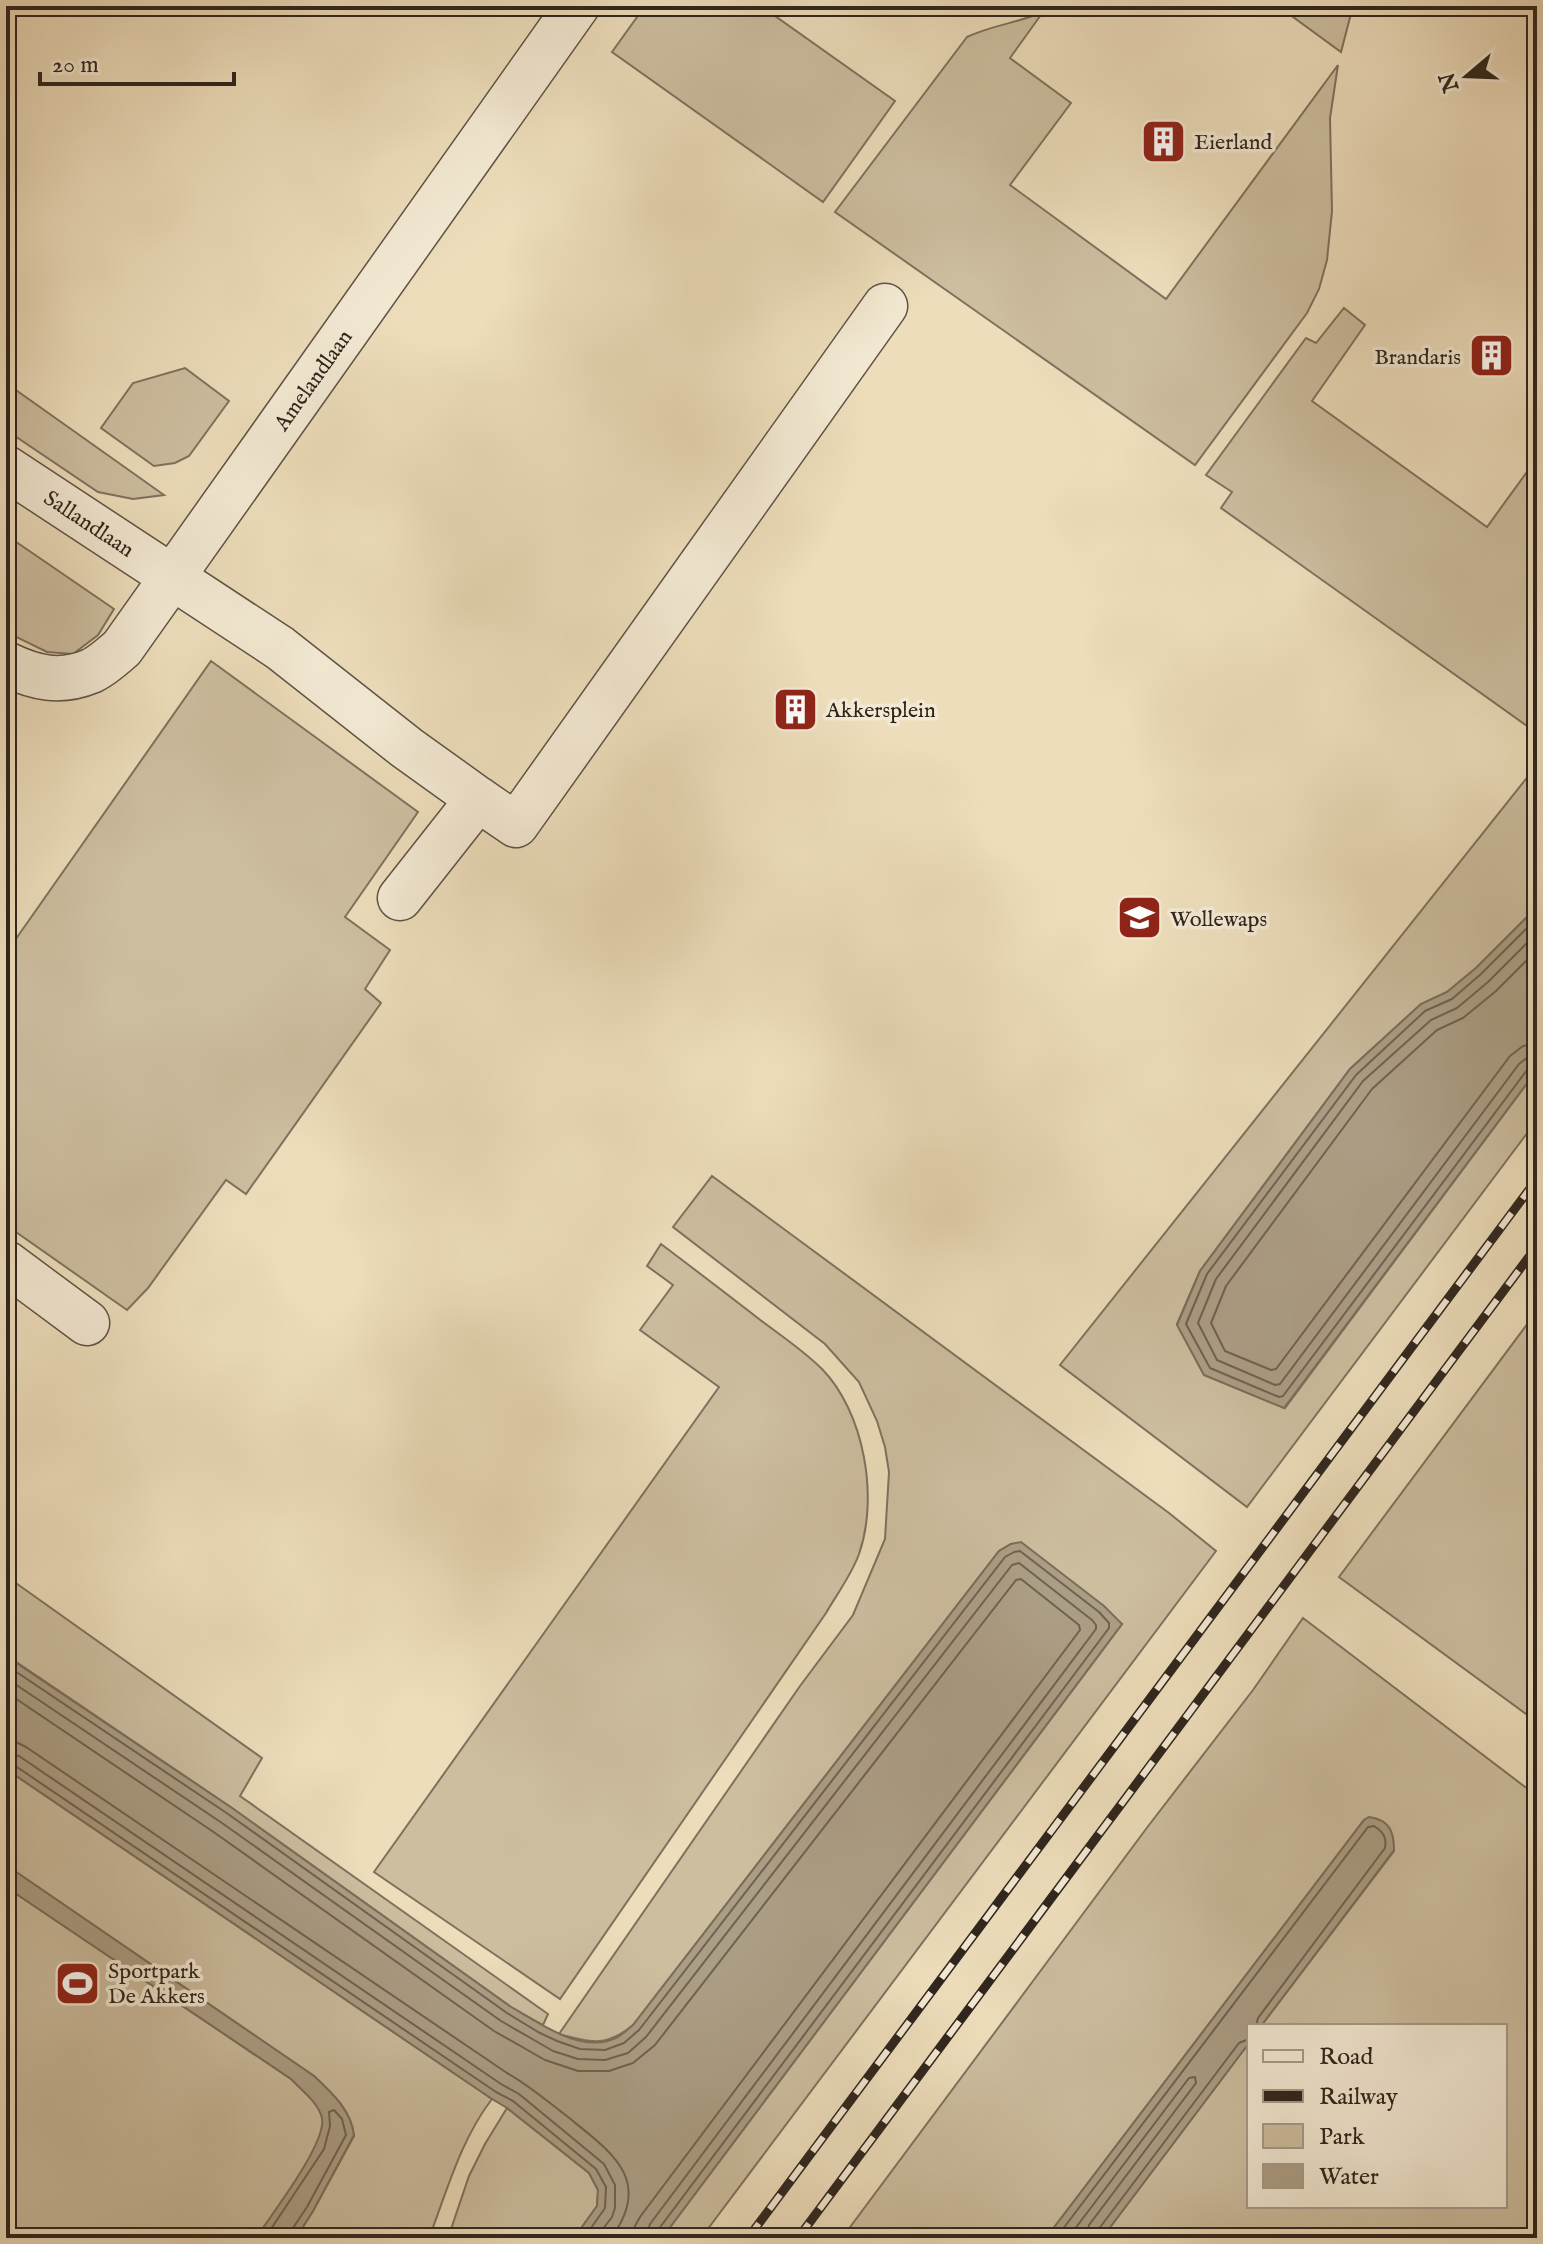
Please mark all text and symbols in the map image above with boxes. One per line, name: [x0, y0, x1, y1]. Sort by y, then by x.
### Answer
scale bar: [40, 36, 234, 86]
north arrow: [1427, 36, 1507, 116]
text: 20 m: [52, 50, 99, 81]
text: N: [1434, 68, 1467, 96]
building icon: Eierland: [1139, 117, 1187, 165]
place label: Eierland: [1194, 129, 1272, 157]
street label: Amelandlaan: [268, 324, 359, 438]
building icon: Brandaris: [1468, 332, 1516, 380]
place label: Brandaris: [1374, 344, 1461, 372]
street label: Sallandlaan: [38, 485, 139, 565]
building icon: Akkersplein: [771, 685, 819, 733]
place label: Akkersplein: [825, 697, 936, 725]
school or university icon: Wollewaps: [1115, 894, 1163, 942]
place label: Wollewaps: [1170, 906, 1267, 934]
place label: Sportpark De Akkers: [108, 1958, 205, 2011]
sports icon: Sportpark De Akkers: [53, 1959, 101, 2007]
legend: [1247, 2024, 1507, 2208]
text: Road: [1319, 2042, 1373, 2073]
text: Railway: [1319, 2082, 1398, 2113]
text: Park: [1319, 2122, 1365, 2153]
text: Water: [1319, 2162, 1379, 2193]

